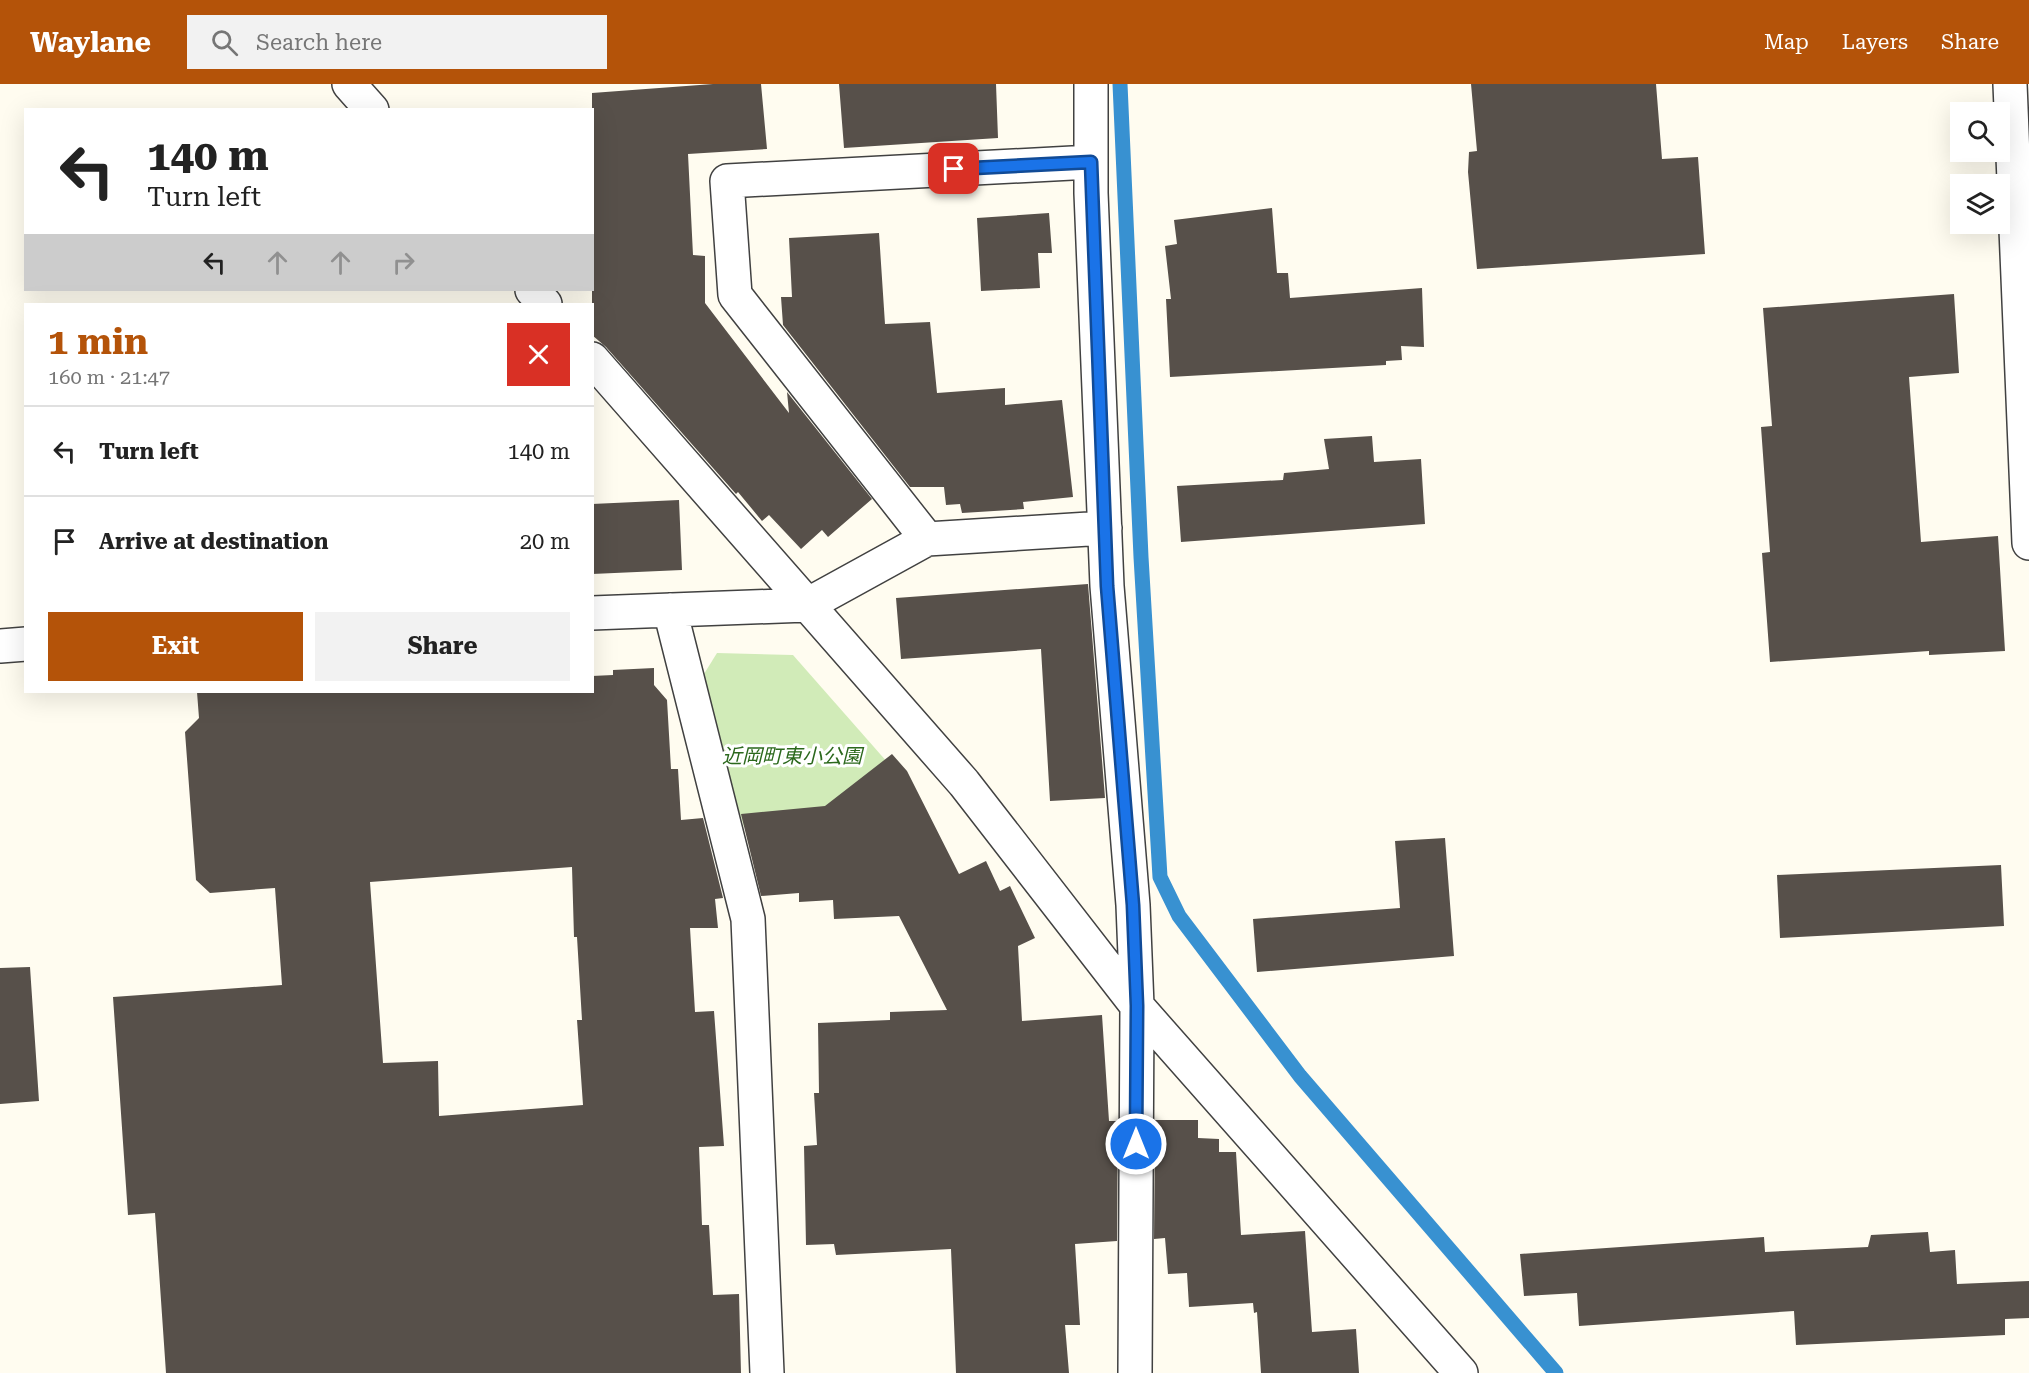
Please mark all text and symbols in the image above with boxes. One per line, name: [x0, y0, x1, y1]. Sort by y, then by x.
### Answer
search box: [187, 15, 607, 69]
text: Waylane: [30, 26, 151, 59]
icon: search: [208, 26, 241, 59]
text: Search here: [256, 30, 382, 55]
text: Map: [1764, 30, 1809, 54]
text: Layers: [1842, 30, 1908, 54]
text: Share: [1941, 30, 1999, 54]
map controls: [1950, 102, 2010, 234]
button: search: [1950, 102, 2010, 162]
text: 140 m: [147, 131, 269, 180]
icon: left: [48, 132, 126, 210]
pin: [928, 143, 979, 194]
icon: arrive: [937, 152, 970, 185]
button: layers: [1950, 174, 2010, 234]
text: Turn left: [147, 181, 261, 213]
icon: left: [198, 246, 231, 279]
icon: ahead: [261, 246, 294, 279]
icon: ahead: [324, 246, 357, 279]
icon: right: [387, 246, 420, 279]
text: 1 min: [48, 321, 148, 363]
button: close: [507, 323, 570, 386]
text: 160 m · 21:47: [48, 365, 170, 389]
icon: left: [48, 435, 81, 468]
text: Turn left: [99, 439, 199, 464]
text: 140 m: [507, 439, 570, 464]
icon: arrive: [48, 525, 81, 558]
text: Arrive at destination: [99, 529, 328, 554]
text: 20 m: [520, 529, 570, 554]
button: Exit: [48, 612, 303, 681]
button: Share: [315, 612, 570, 681]
park label: 近岡町東小公園: [722, 744, 865, 768]
position arrow: [1104, 1112, 1168, 1176]

